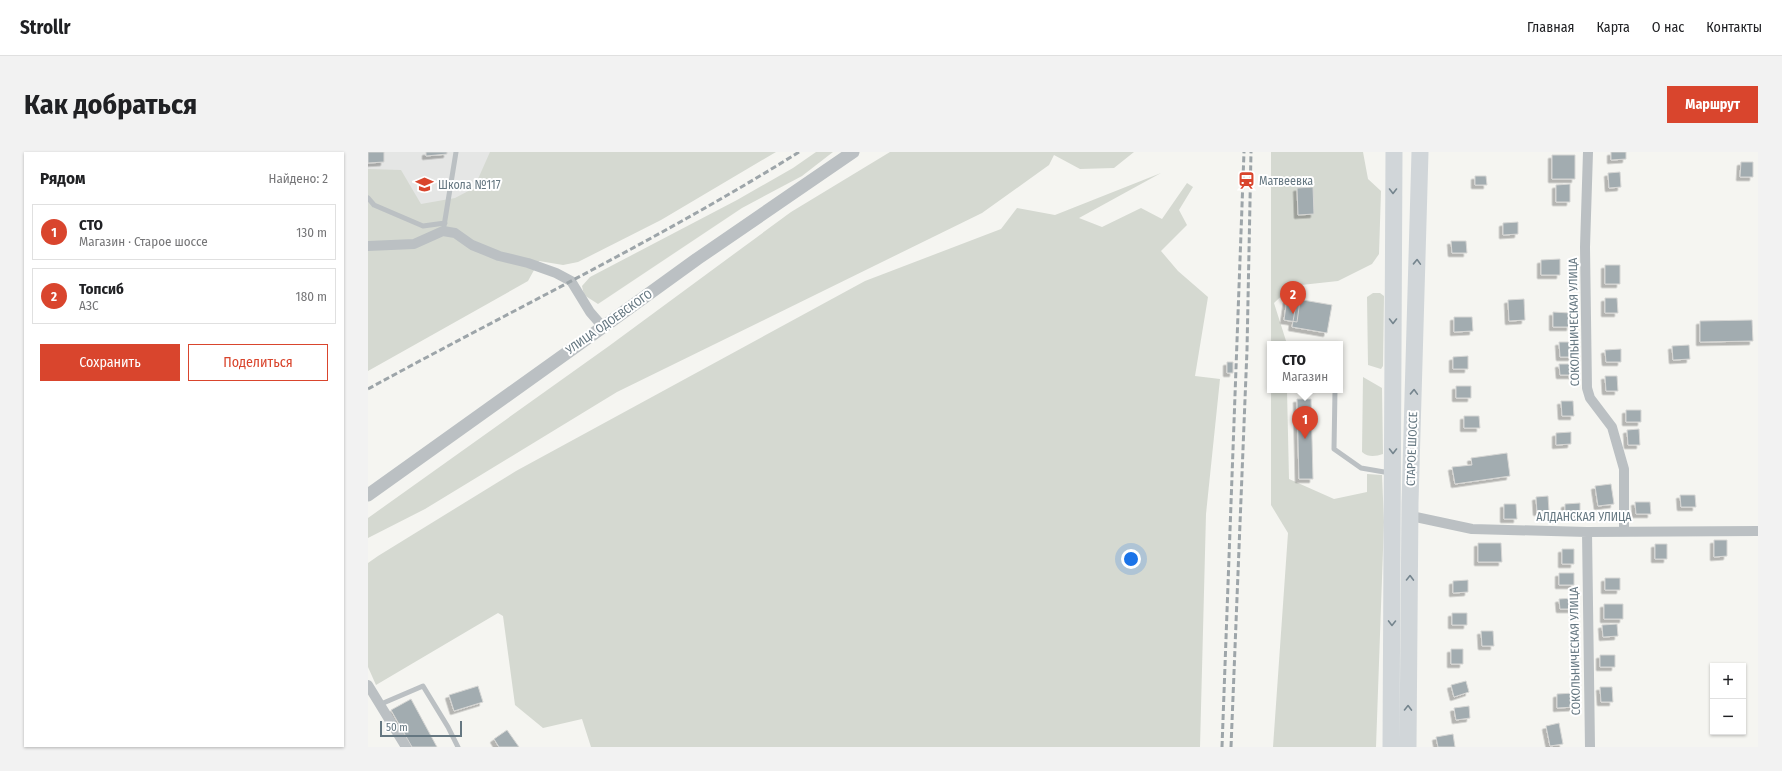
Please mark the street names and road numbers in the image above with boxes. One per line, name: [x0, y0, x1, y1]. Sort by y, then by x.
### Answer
street label: СОКОЛЬНИЧЕСКАЯ УЛИЦА: [1566, 257, 1582, 386]
street label: УЛИЦА ОДОЕВСКОГО: [562, 287, 655, 358]
street label: СТАРОЕ ШОССЕ: [1404, 411, 1420, 486]
street label: АЛДАНСКАЯ УЛИЦА: [1536, 510, 1632, 524]
street label: СОКОЛЬНИЧЕСКАЯ УЛИЦА: [1567, 586, 1583, 715]

